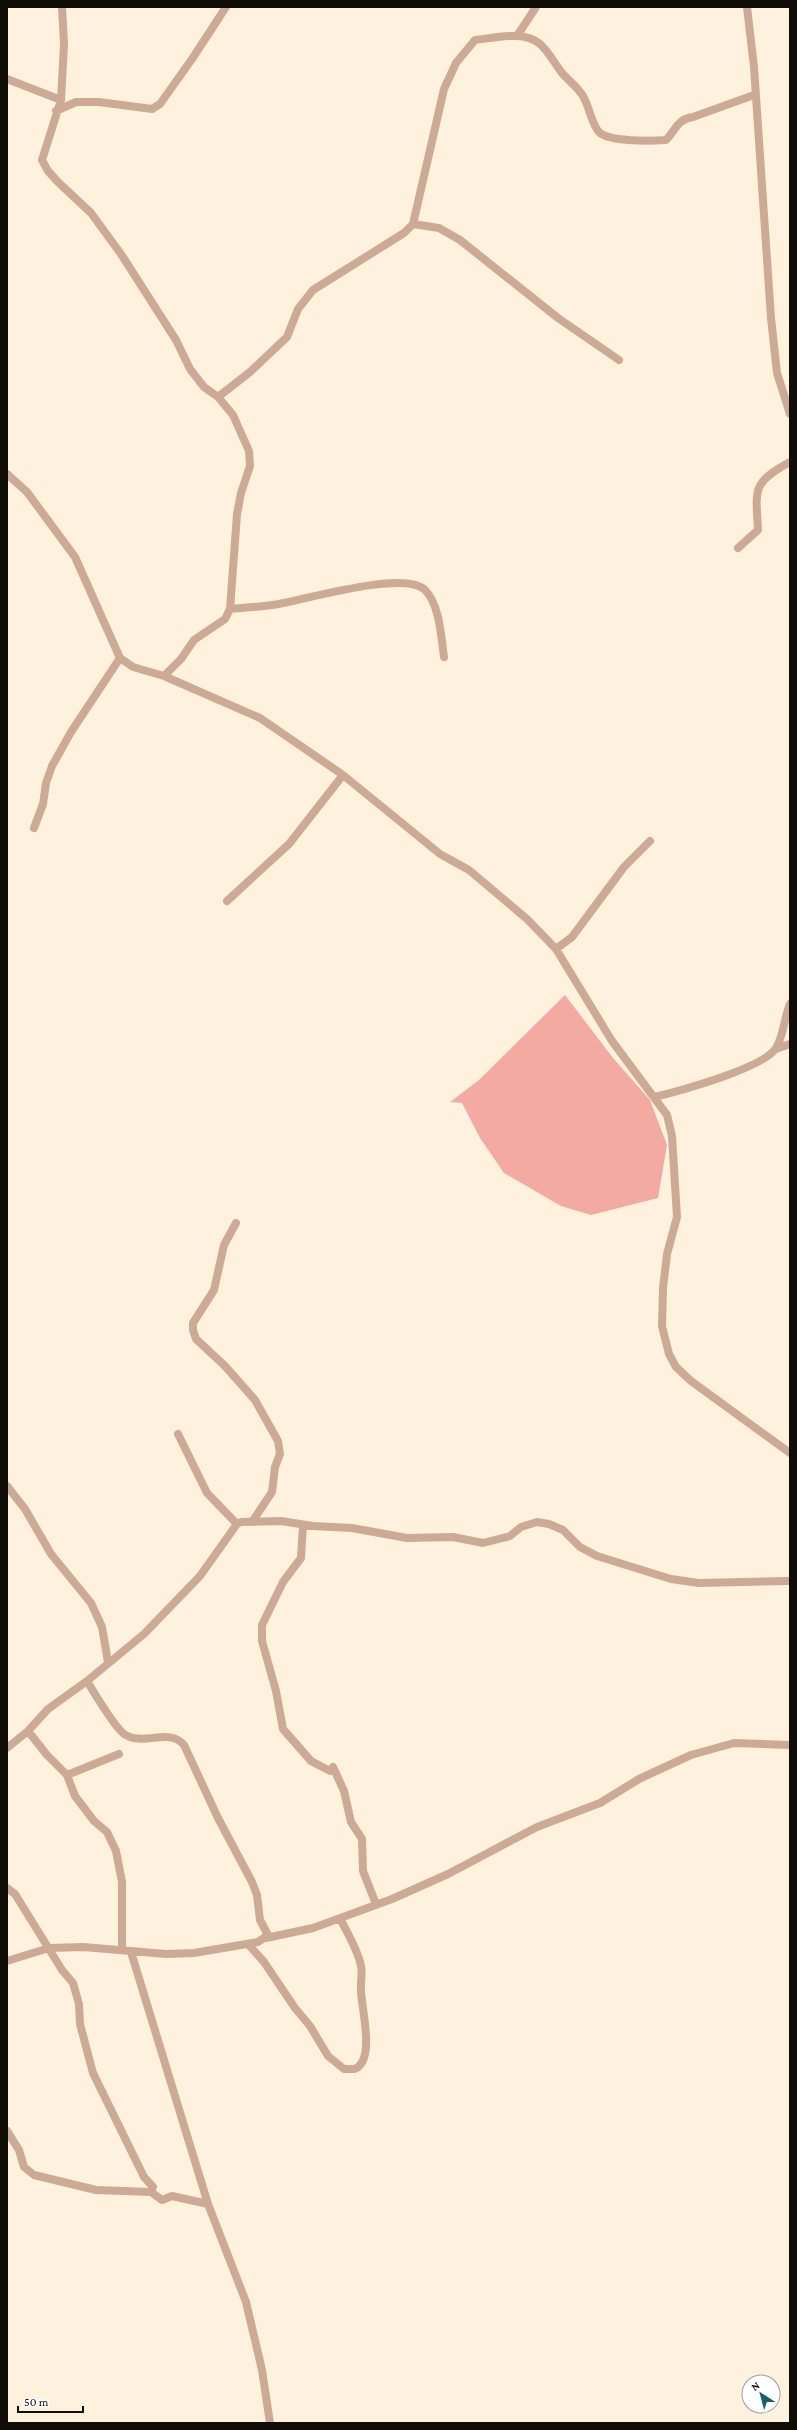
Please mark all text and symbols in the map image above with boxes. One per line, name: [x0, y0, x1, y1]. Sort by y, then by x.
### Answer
north arrow: [741, 2374, 781, 2414]
text: N: [749, 2379, 762, 2393]
scale bar: [18, 2388, 83, 2414]
text: 50 m: [24, 2395, 49, 2409]

